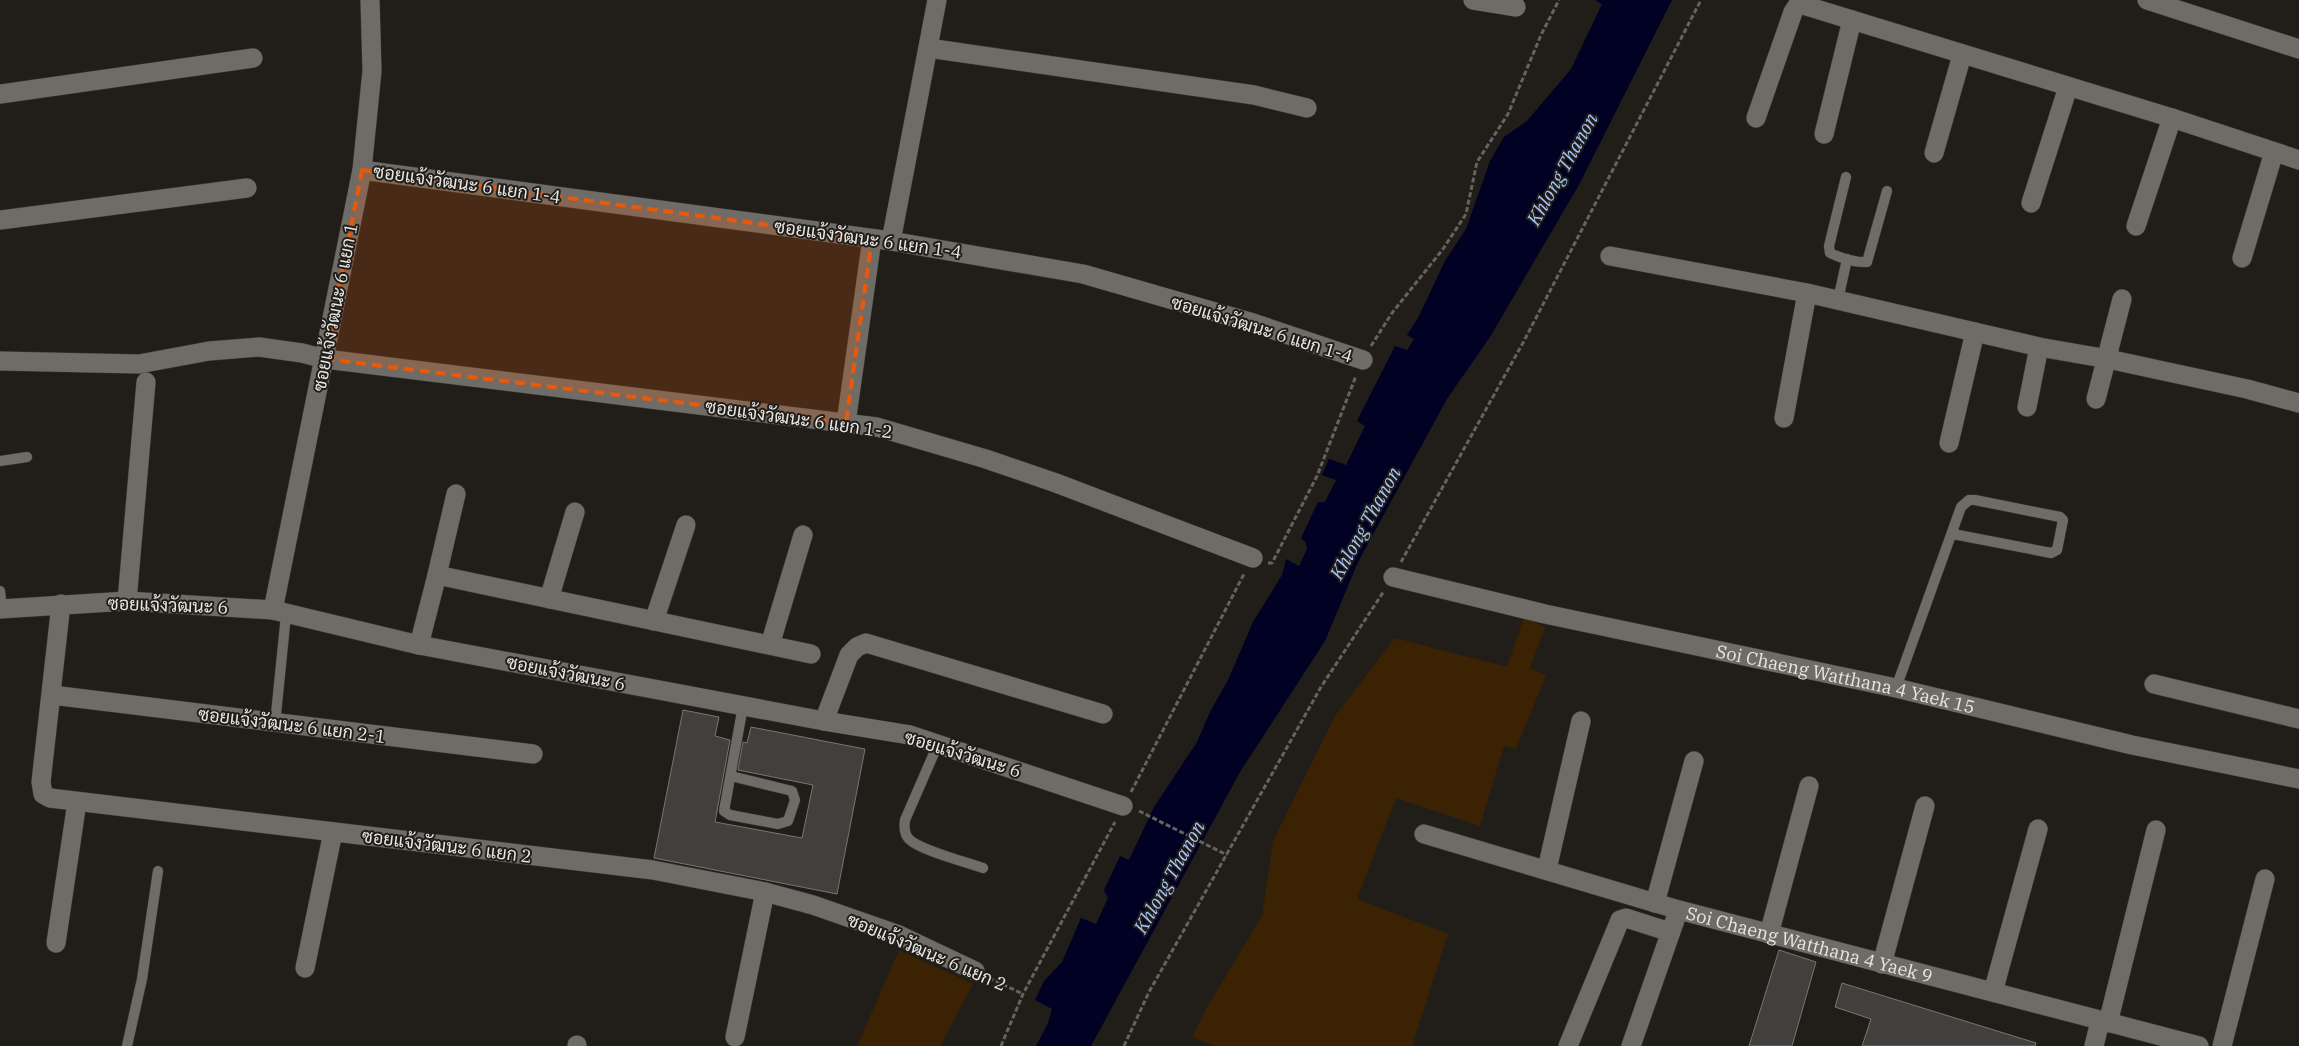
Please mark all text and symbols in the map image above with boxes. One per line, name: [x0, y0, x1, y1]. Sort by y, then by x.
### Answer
water label: Khlong Thanon: [1521, 108, 1603, 230]
street label: ซอยแจ้งวัฒนะ 6 แยก 1-4: [372, 159, 562, 209]
street label: ซอยแจ้งวัฒนะ 6 แยก 1-4: [773, 214, 963, 264]
street label: ซอยแจ้งวัฒนะ 6 แยก 1: [307, 221, 363, 393]
street label: ซอยแจ้งวัฒนะ 6 แยก 1-4: [1168, 290, 1356, 368]
street label: ซอยแจ้งวัฒนะ 6 แยก 1-2: [704, 394, 894, 444]
water label: Khlong Thanon: [1324, 462, 1406, 584]
street label: ซอยแจ้งวัฒนะ 6: [107, 591, 229, 619]
street label: Soi Chaeng Watthana 4 Yaek 15: [1714, 639, 1978, 718]
street label: ซอยแจ้งวัฒนะ 6: [505, 650, 627, 696]
street label: ซอยแจ้งวัฒนะ 6 แยก 2-1: [197, 702, 387, 748]
street label: ซอยแจ้งวัฒนะ 6: [902, 725, 1024, 783]
water label: Khlong Thanon: [1128, 816, 1210, 938]
street label: ซอยแจ้งวัฒนะ 6 แยก 2: [361, 824, 533, 868]
street label: Soi Chaeng Watthana 4 Yaek 9: [1684, 901, 1935, 987]
street label: ซอยแจ้งวัฒนะ 6 แยก 2: [844, 908, 1010, 996]

